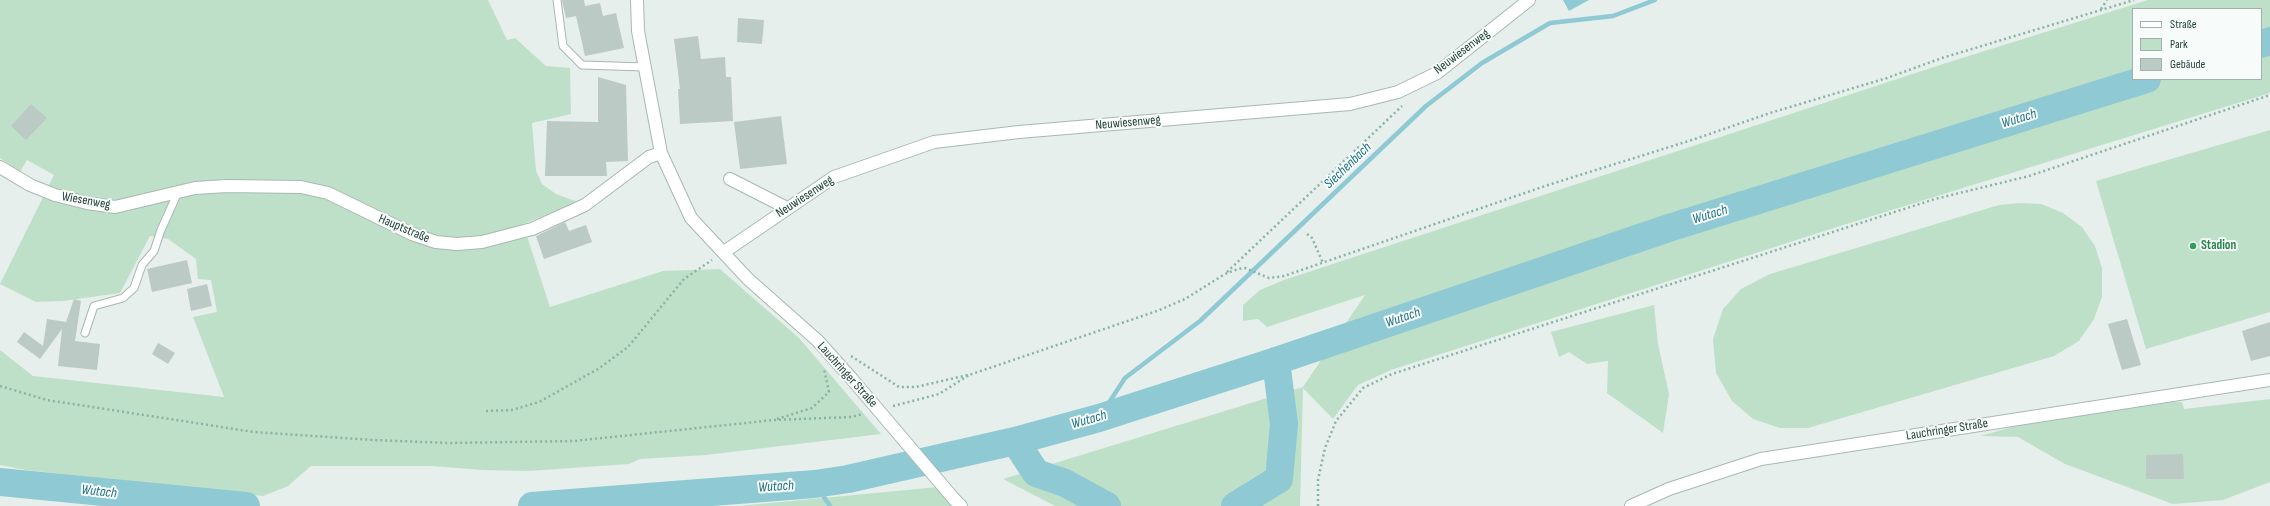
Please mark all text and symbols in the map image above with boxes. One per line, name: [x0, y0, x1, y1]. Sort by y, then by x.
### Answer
legend: [2132, 8, 2262, 80]
text: Straße: [2170, 17, 2197, 32]
street label: Neuwiesenweg: [1431, 26, 1493, 78]
text: Park: [2170, 37, 2188, 52]
text: Gebäude: [2170, 57, 2205, 72]
water label: Wutach: [2000, 106, 2038, 132]
street label: Neuwiesenweg: [1095, 112, 1161, 134]
water label: Siechenbach: [1321, 139, 1375, 193]
street label: Neuwiesenweg: [773, 173, 837, 221]
street label: Wiesenweg: [60, 189, 112, 213]
water label: Wutach: [1691, 202, 1729, 228]
street label: Hauptstraße: [376, 211, 432, 247]
place label: Stadion: [2201, 238, 2236, 254]
marker: Stadion: [2188, 241, 2198, 251]
water label: Wutach: [1383, 304, 1423, 332]
street label: Lauchringer Straße: [814, 339, 880, 411]
water label: Wutach: [1070, 407, 1108, 433]
street label: Lauchringer Straße: [1905, 416, 1989, 444]
water label: Wutach: [758, 477, 794, 497]
water label: Wutach: [80, 482, 118, 502]

